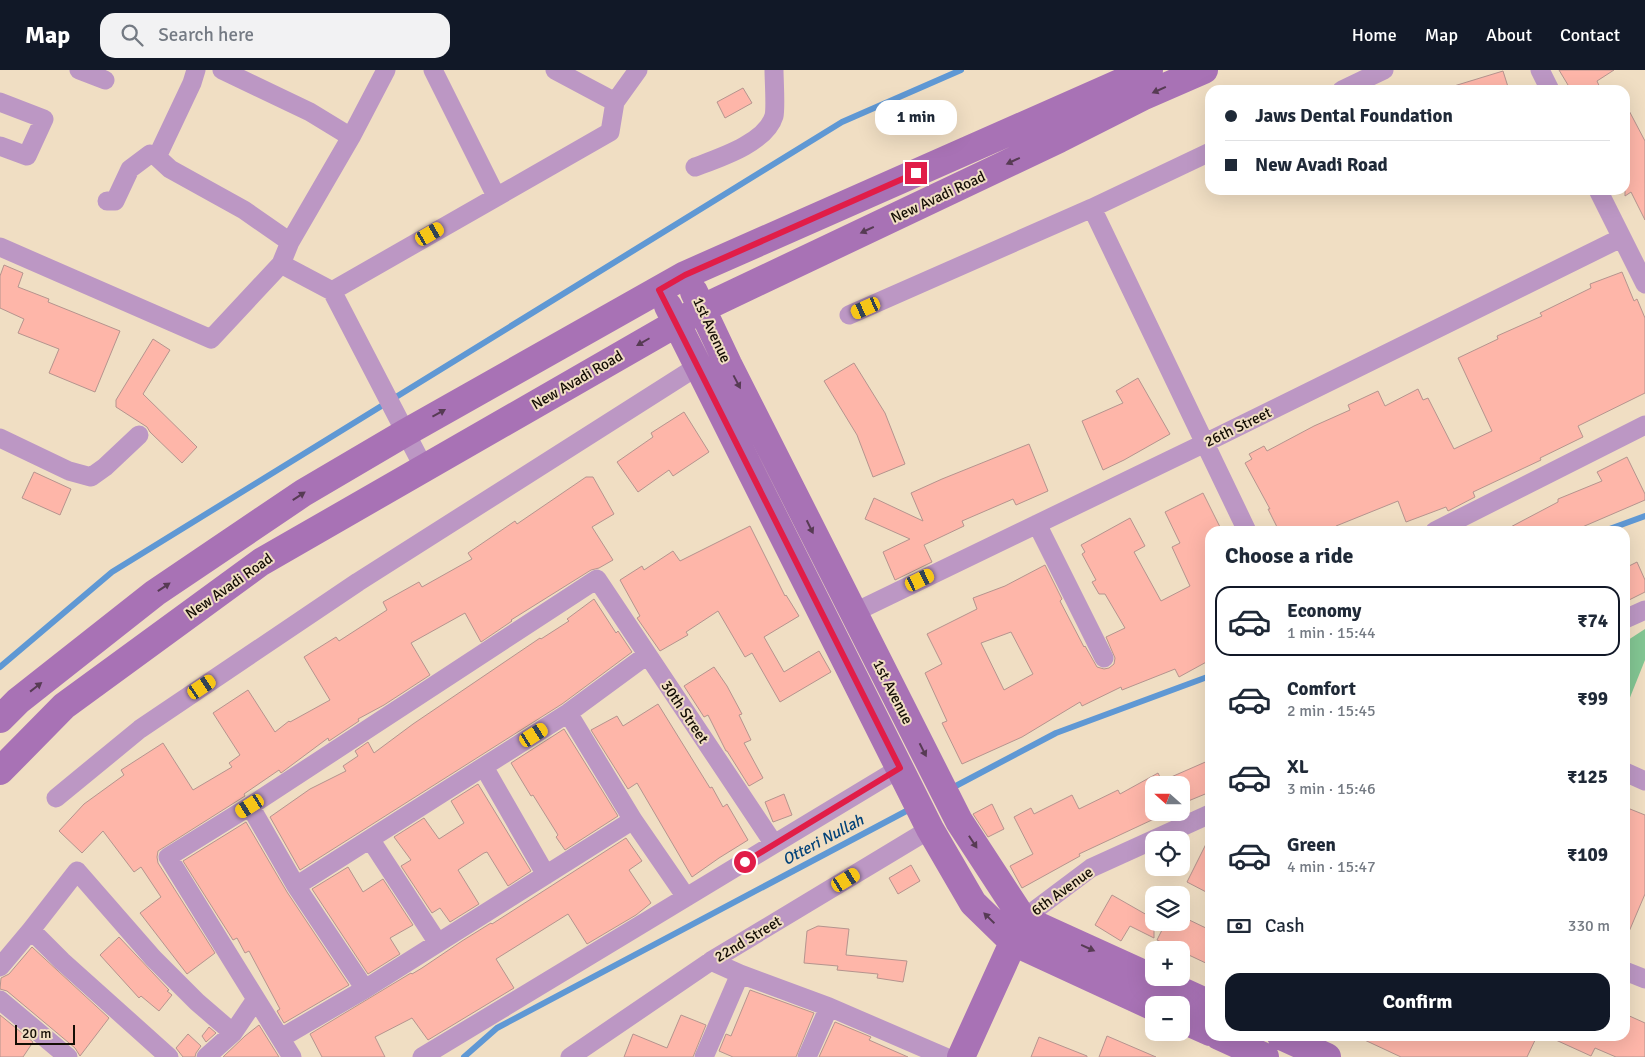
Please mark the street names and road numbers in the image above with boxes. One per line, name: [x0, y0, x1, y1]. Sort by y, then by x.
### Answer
street label: New Avadi Road: [888, 167, 988, 227]
street label: 1st Avenue: [689, 294, 735, 366]
street label: New Avadi Road: [528, 347, 626, 413]
street label: 26th Street: [1202, 403, 1274, 451]
street label: New Avadi Road: [182, 549, 276, 623]
street label: 1st Avenue: [869, 657, 917, 727]
street label: 30th Street: [657, 677, 713, 747]
street label: 6th Avenue: [1028, 863, 1096, 919]
street label: 22nd Street: [711, 912, 785, 966]

